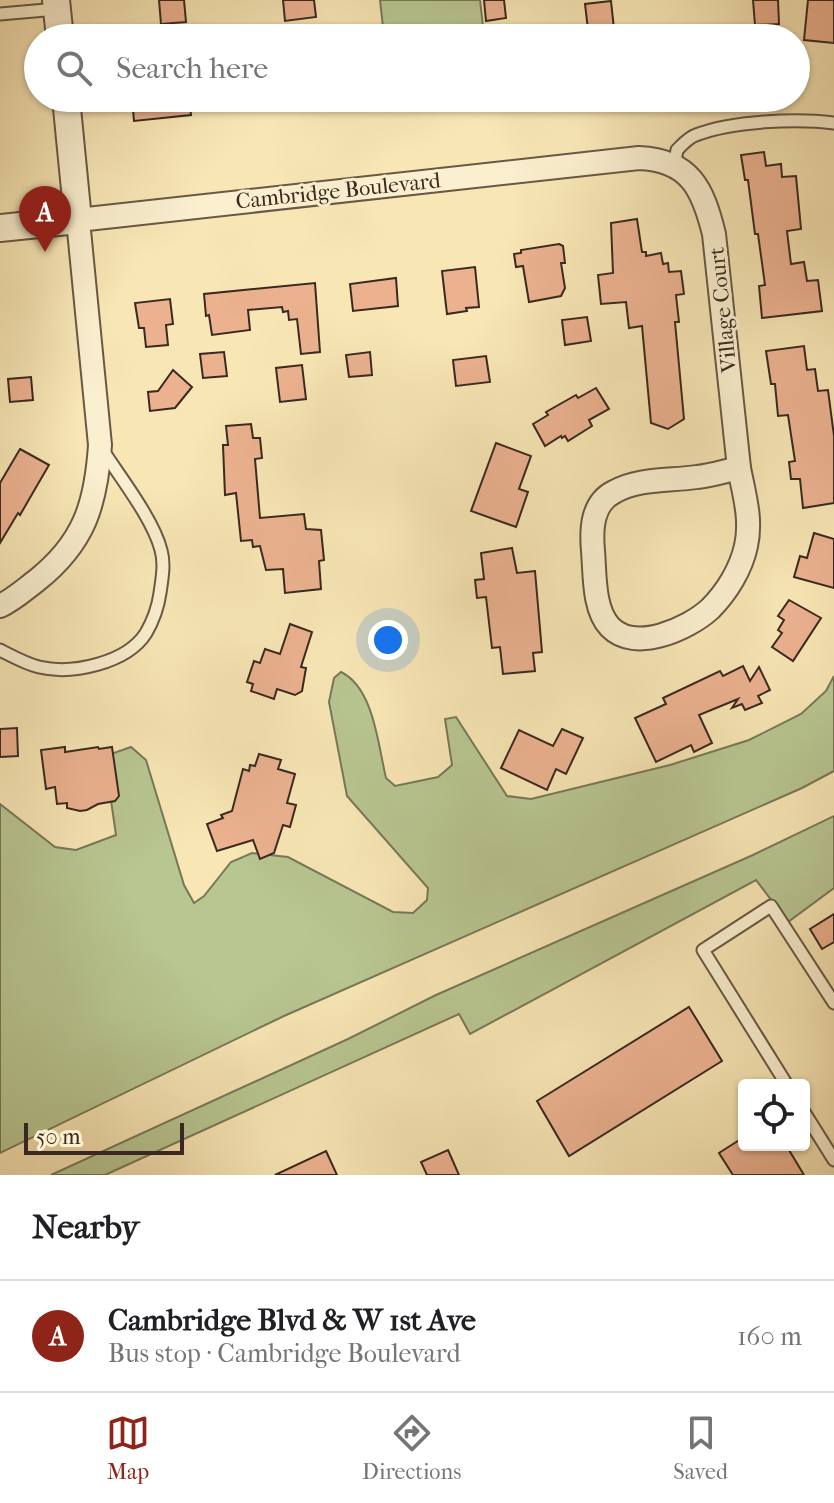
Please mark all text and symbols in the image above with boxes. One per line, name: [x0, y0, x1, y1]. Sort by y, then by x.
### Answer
search box: [24, 24, 810, 112]
icon: search: [52, 46, 96, 90]
text: Search here: [116, 51, 268, 86]
street label: Cambridge Boulevard: [234, 167, 443, 215]
pin: A: [19, 186, 71, 252]
street label: Village Court: [703, 246, 743, 375]
your location: [368, 620, 408, 660]
map controls: [738, 1079, 810, 1151]
button: locate: [738, 1079, 810, 1151]
scale bar: [24, 1119, 184, 1155]
text: 50 m: [36, 1124, 81, 1150]
text: Nearby: [32, 1207, 139, 1247]
text: Cambridge Blvd & W 1st Ave: [108, 1303, 476, 1338]
text: A: [50, 1321, 66, 1352]
text: 160 m: [737, 1321, 802, 1352]
text: Bus stop · Cambridge Boulevard: [108, 1338, 461, 1369]
tab: Map: [106, 1411, 150, 1485]
tab: Directions: [362, 1411, 461, 1485]
tab: Saved: [673, 1411, 728, 1485]

